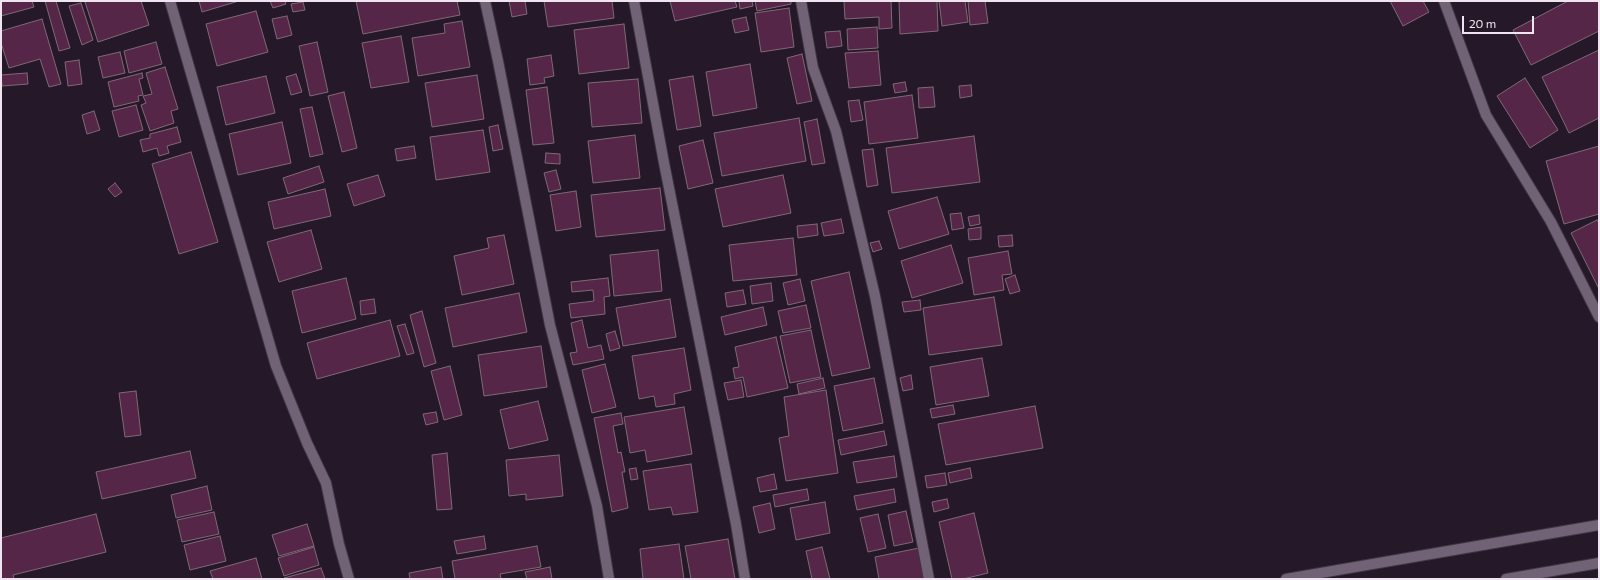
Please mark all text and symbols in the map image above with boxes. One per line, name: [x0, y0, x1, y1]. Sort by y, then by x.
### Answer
scale bar: [1464, 8, 1536, 34]
text: 20 m: [1469, 16, 1496, 30]

